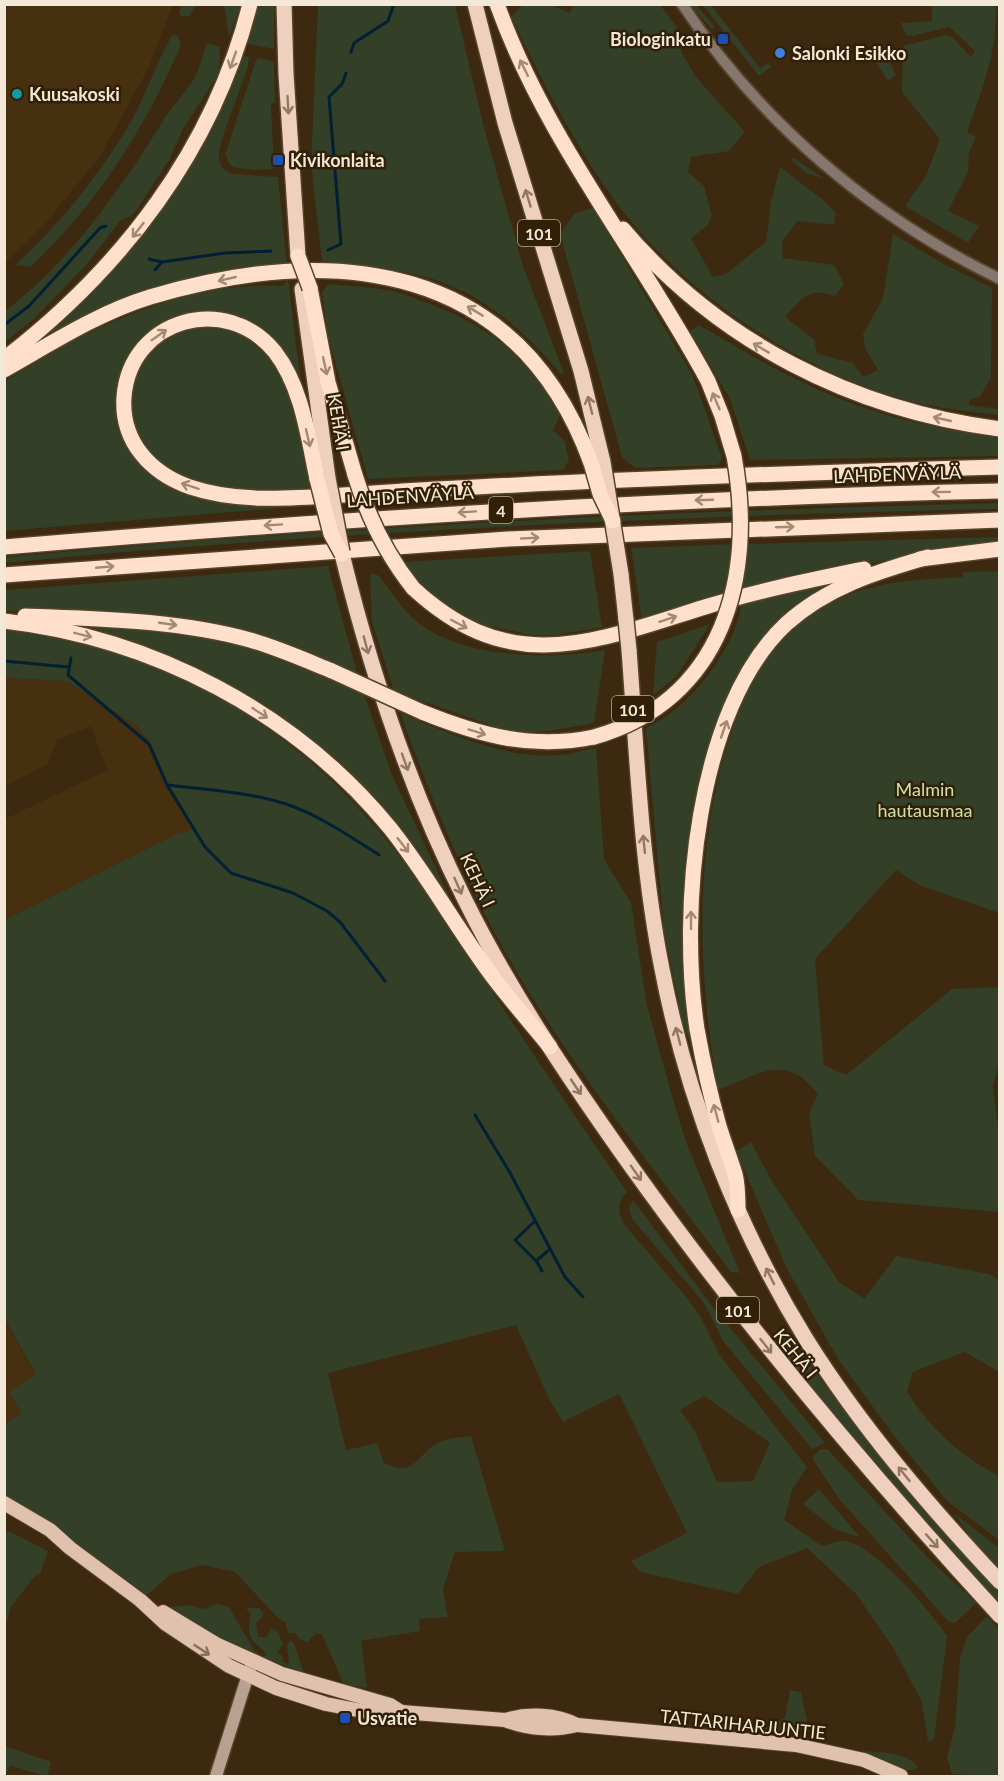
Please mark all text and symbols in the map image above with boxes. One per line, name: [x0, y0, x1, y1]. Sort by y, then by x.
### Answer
place label: Biologinkatu: [610, 28, 711, 50]
marker: Biologinkatu: [716, 32, 730, 46]
place label: Salonki Esikko: [792, 42, 906, 64]
marker: Salonki Esikko: [773, 46, 787, 60]
one-way arrow: [226, 50, 237, 69]
one-way arrow: [517, 59, 529, 77]
place label: Kuusakoski: [29, 83, 120, 105]
marker: Kuusakoski: [10, 87, 24, 101]
one-way arrow: [282, 94, 293, 114]
place label: Kivikonlaita: [290, 149, 385, 171]
marker: Kivikonlaita: [271, 153, 285, 167]
one-way arrow: [522, 189, 533, 208]
road number: 101: [518, 220, 560, 246]
one-way arrow: [132, 222, 145, 238]
one-way arrow: [217, 273, 236, 285]
one-way arrow: [467, 304, 484, 316]
one-way arrow: [151, 329, 167, 341]
one-way arrow: [753, 341, 770, 354]
one-way arrow: [320, 356, 331, 375]
street label: KEHÄ I: [324, 392, 354, 452]
one-way arrow: [710, 392, 721, 410]
one-way arrow: [584, 396, 595, 415]
one-way arrow: [933, 413, 952, 424]
one-way arrow: [303, 428, 314, 447]
street label: LAHDENVÄYLÄ: [833, 461, 962, 487]
one-way arrow: [181, 480, 200, 491]
street label: LAHDENVÄYLÄ: [345, 481, 475, 511]
one-way arrow: [932, 486, 952, 498]
one-way arrow: [695, 494, 715, 505]
road number: 4: [489, 497, 513, 523]
one-way arrow: [458, 507, 478, 518]
one-way arrow: [263, 520, 283, 531]
one-way arrow: [774, 521, 794, 532]
one-way arrow: [519, 533, 539, 544]
one-way arrow: [94, 562, 114, 573]
one-way arrow: [658, 613, 677, 624]
one-way arrow: [157, 618, 177, 629]
one-way arrow: [450, 618, 468, 630]
one-way arrow: [73, 630, 92, 642]
one-way arrow: [361, 635, 372, 654]
road number: 101: [612, 696, 654, 722]
one-way arrow: [252, 707, 268, 719]
one-way arrow: [719, 720, 730, 739]
one-way arrow: [467, 727, 486, 738]
one-way arrow: [400, 753, 411, 771]
park label: Malmin hautausmaa: [878, 778, 972, 821]
one-way arrow: [638, 835, 649, 854]
one-way arrow: [396, 837, 409, 853]
street label: KEHÄ I: [456, 849, 500, 911]
one-way arrow: [453, 877, 464, 895]
one-way arrow: [685, 910, 697, 930]
one-way arrow: [672, 1027, 683, 1046]
one-way arrow: [570, 1078, 582, 1095]
one-way arrow: [709, 1103, 721, 1122]
one-way arrow: [630, 1165, 642, 1181]
one-way arrow: [764, 1267, 776, 1285]
road number: 101: [717, 1297, 759, 1323]
street label: KEHÄ I: [769, 1324, 823, 1382]
one-way arrow: [759, 1338, 772, 1354]
one-way arrow: [898, 1467, 911, 1483]
one-way arrow: [925, 1533, 939, 1548]
one-way arrow: [193, 1644, 210, 1656]
street label: TATTARIHARJUNTIE: [659, 1704, 827, 1744]
place label: Usvatie: [357, 1707, 418, 1729]
marker: Usvatie: [338, 1711, 352, 1725]

